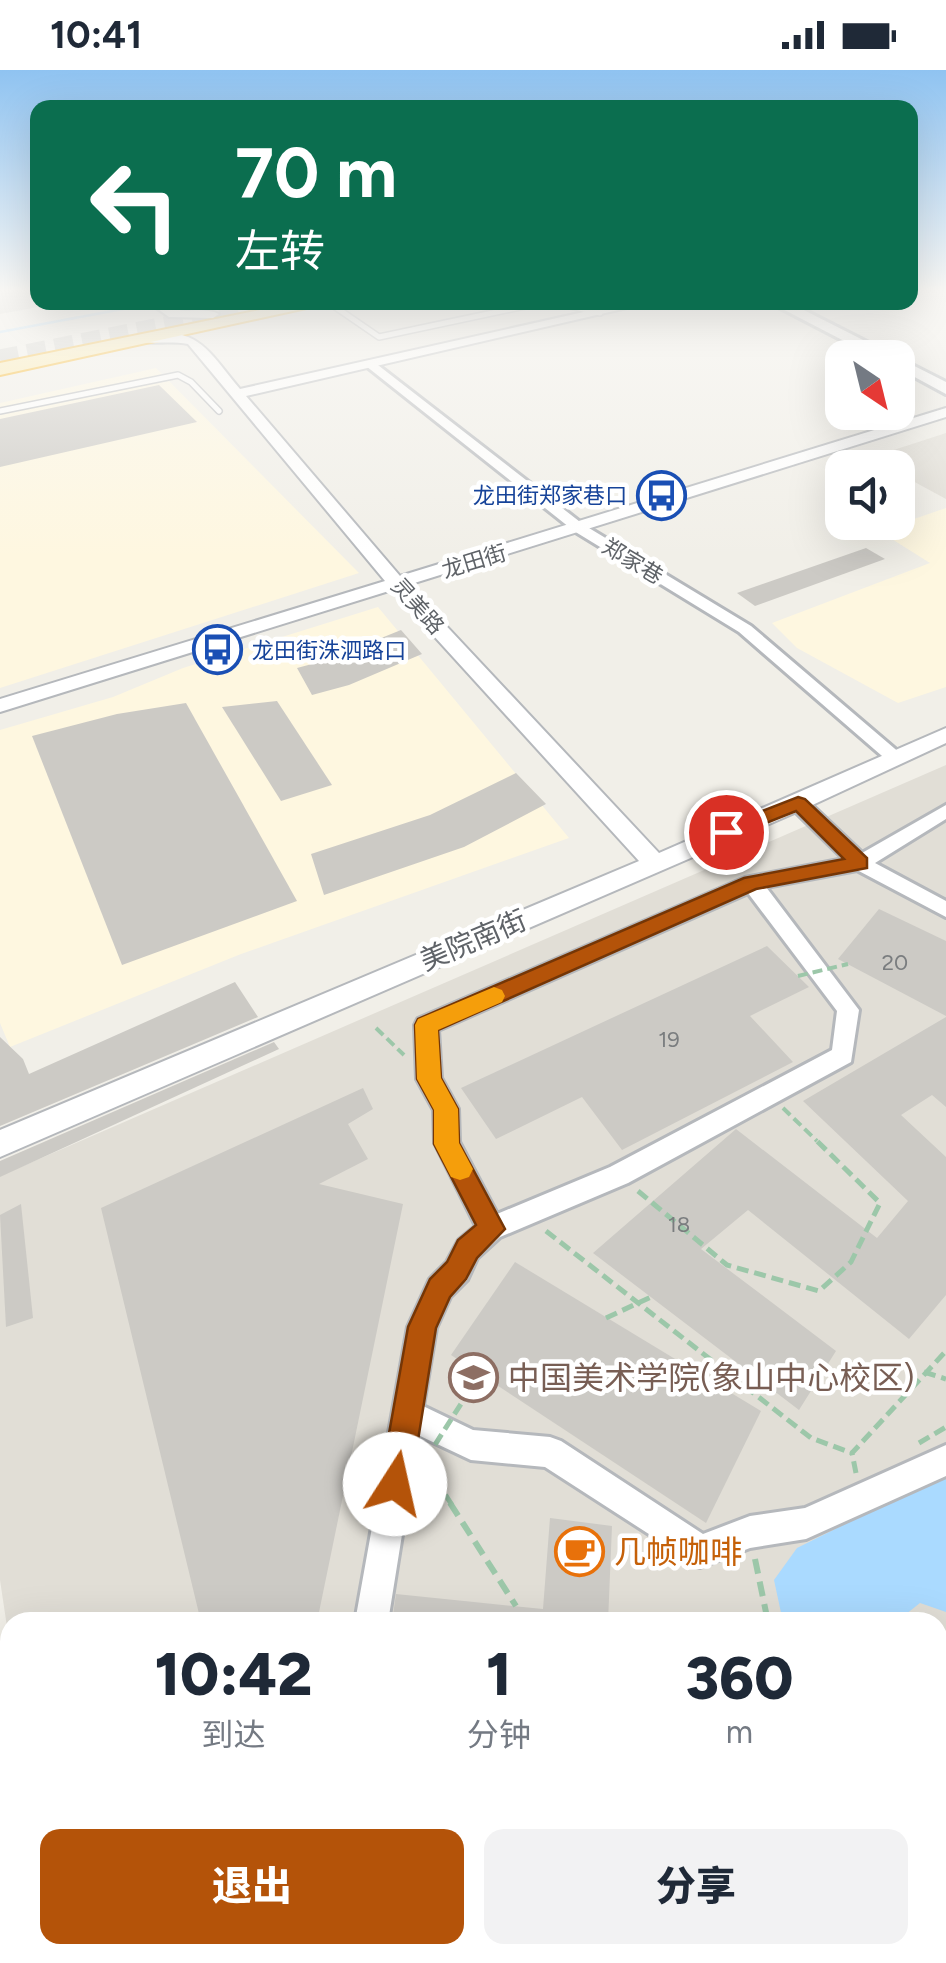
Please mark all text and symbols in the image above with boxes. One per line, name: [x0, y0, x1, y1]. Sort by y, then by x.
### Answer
text: 10:41: [50, 12, 142, 58]
text: 70 m: [235, 130, 397, 215]
icon: left: [70, 140, 200, 270]
text: 左转: [235, 224, 325, 278]
north arrow: [825, 340, 915, 430]
map controls: [825, 340, 915, 540]
button: sound: [825, 450, 915, 540]
bus stop icon: 龙田街郑家巷口: [636, 469, 688, 521]
place label: 龙田街郑家巷口: [473, 482, 627, 509]
street label: 郑家巷: [597, 533, 668, 590]
street label: 龙田街: [439, 539, 510, 584]
street label: 灵美路: [386, 573, 450, 640]
bus stop icon: 龙田街洙泗路口: [191, 624, 243, 676]
place label: 龙田街洙泗路口: [252, 637, 406, 664]
pin: [684, 790, 769, 875]
icon: arrive: [699, 805, 754, 860]
street label: 美院南街: [415, 902, 531, 978]
house number: 20: [882, 949, 908, 976]
house number: 19: [658, 1026, 680, 1053]
house number: 18: [668, 1211, 690, 1238]
school or university icon: 中国美术学院(象山中心校区): [447, 1352, 499, 1404]
place label: 中国美术学院(象山中心校区): [508, 1359, 915, 1397]
position arrow: [343, 1432, 447, 1536]
cafe icon: 几帧咖啡: [553, 1526, 605, 1578]
place label: 几帧咖啡: [614, 1533, 742, 1571]
text: 10:42: [155, 1638, 312, 1710]
text: 1: [486, 1638, 512, 1710]
text: 360: [685, 1642, 793, 1714]
text: m: [726, 1713, 753, 1751]
text: 到达: [201, 1716, 265, 1754]
text: 分钟: [467, 1716, 531, 1754]
button: 退出: [40, 1829, 464, 1944]
button: 分享: [484, 1829, 908, 1944]

